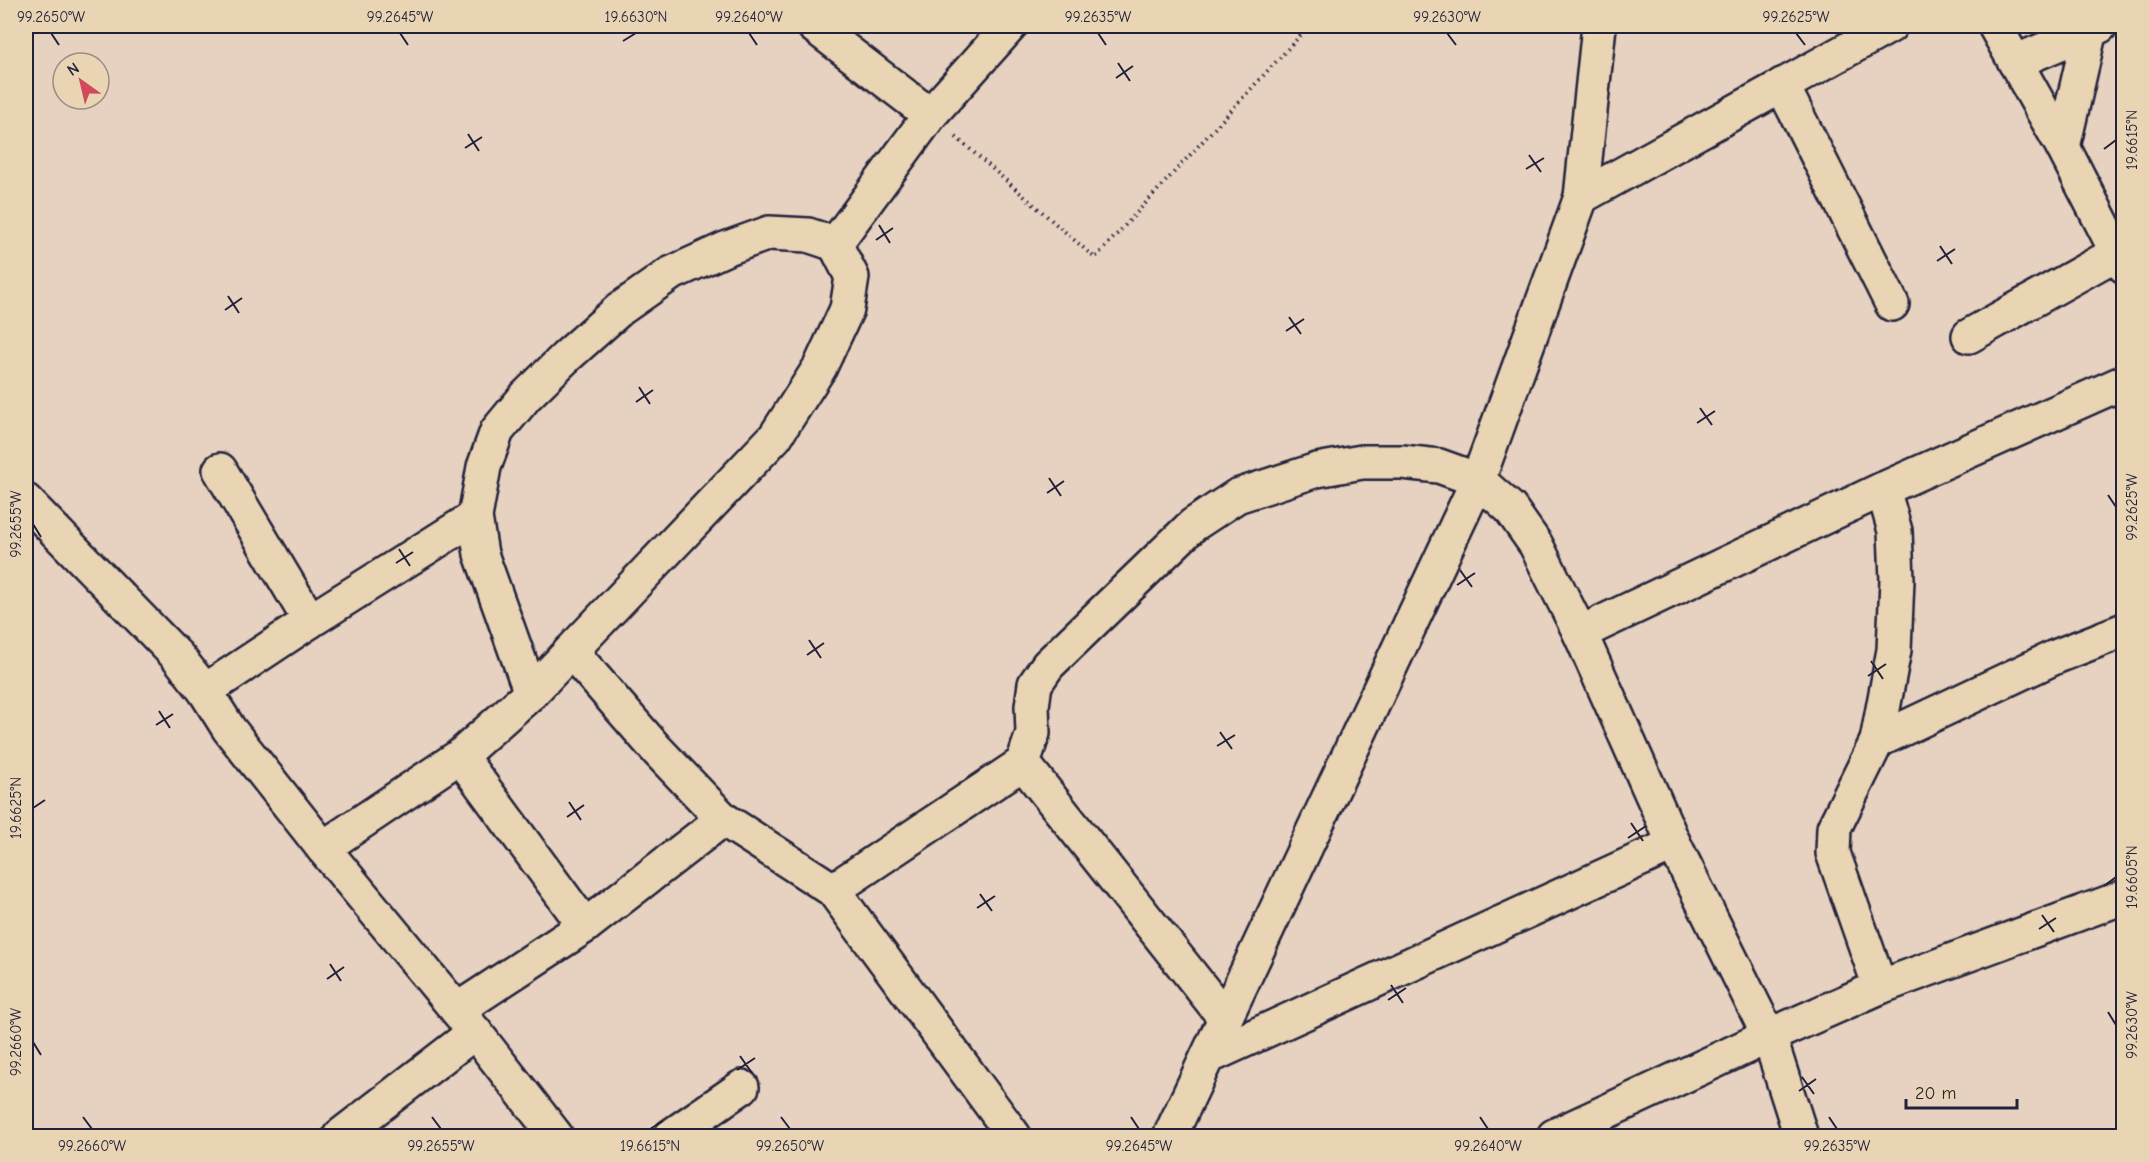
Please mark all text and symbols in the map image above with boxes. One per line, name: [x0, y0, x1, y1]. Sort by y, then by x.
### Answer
text: 99.2650°W: [17, 8, 85, 26]
text: 99.2645°W: [367, 8, 433, 26]
text: 19.6630°N: [605, 8, 667, 26]
text: 99.2640°W: [715, 8, 783, 26]
text: 99.2635°W: [1065, 8, 1131, 26]
text: 99.2630°W: [1413, 8, 1481, 26]
text: 99.2625°W: [1763, 8, 1829, 26]
north arrow: [51, 51, 111, 111]
text: N: [64, 59, 83, 80]
text: 19.6615°N: [2123, 110, 2141, 170]
text: 99.2625°W: [2123, 474, 2141, 540]
text: 99.2655°W: [7, 490, 25, 558]
text: 19.6625°N: [7, 777, 25, 839]
text: 19.6605°N: [2123, 845, 2141, 909]
text: 99.2630°W: [2123, 991, 2141, 1059]
text: 99.2660°W: [7, 1008, 25, 1076]
scale bar: [1906, 1072, 2017, 1110]
text: 20 m: [1915, 1083, 1956, 1104]
text: 99.2660°W: [58, 1137, 126, 1155]
text: 99.2655°W: [407, 1137, 475, 1155]
text: 19.6615°N: [620, 1137, 680, 1155]
text: 99.2650°W: [756, 1137, 824, 1155]
text: 99.2645°W: [1106, 1137, 1172, 1155]
text: 99.2640°W: [1454, 1137, 1522, 1155]
text: 99.2635°W: [1804, 1137, 1870, 1155]

